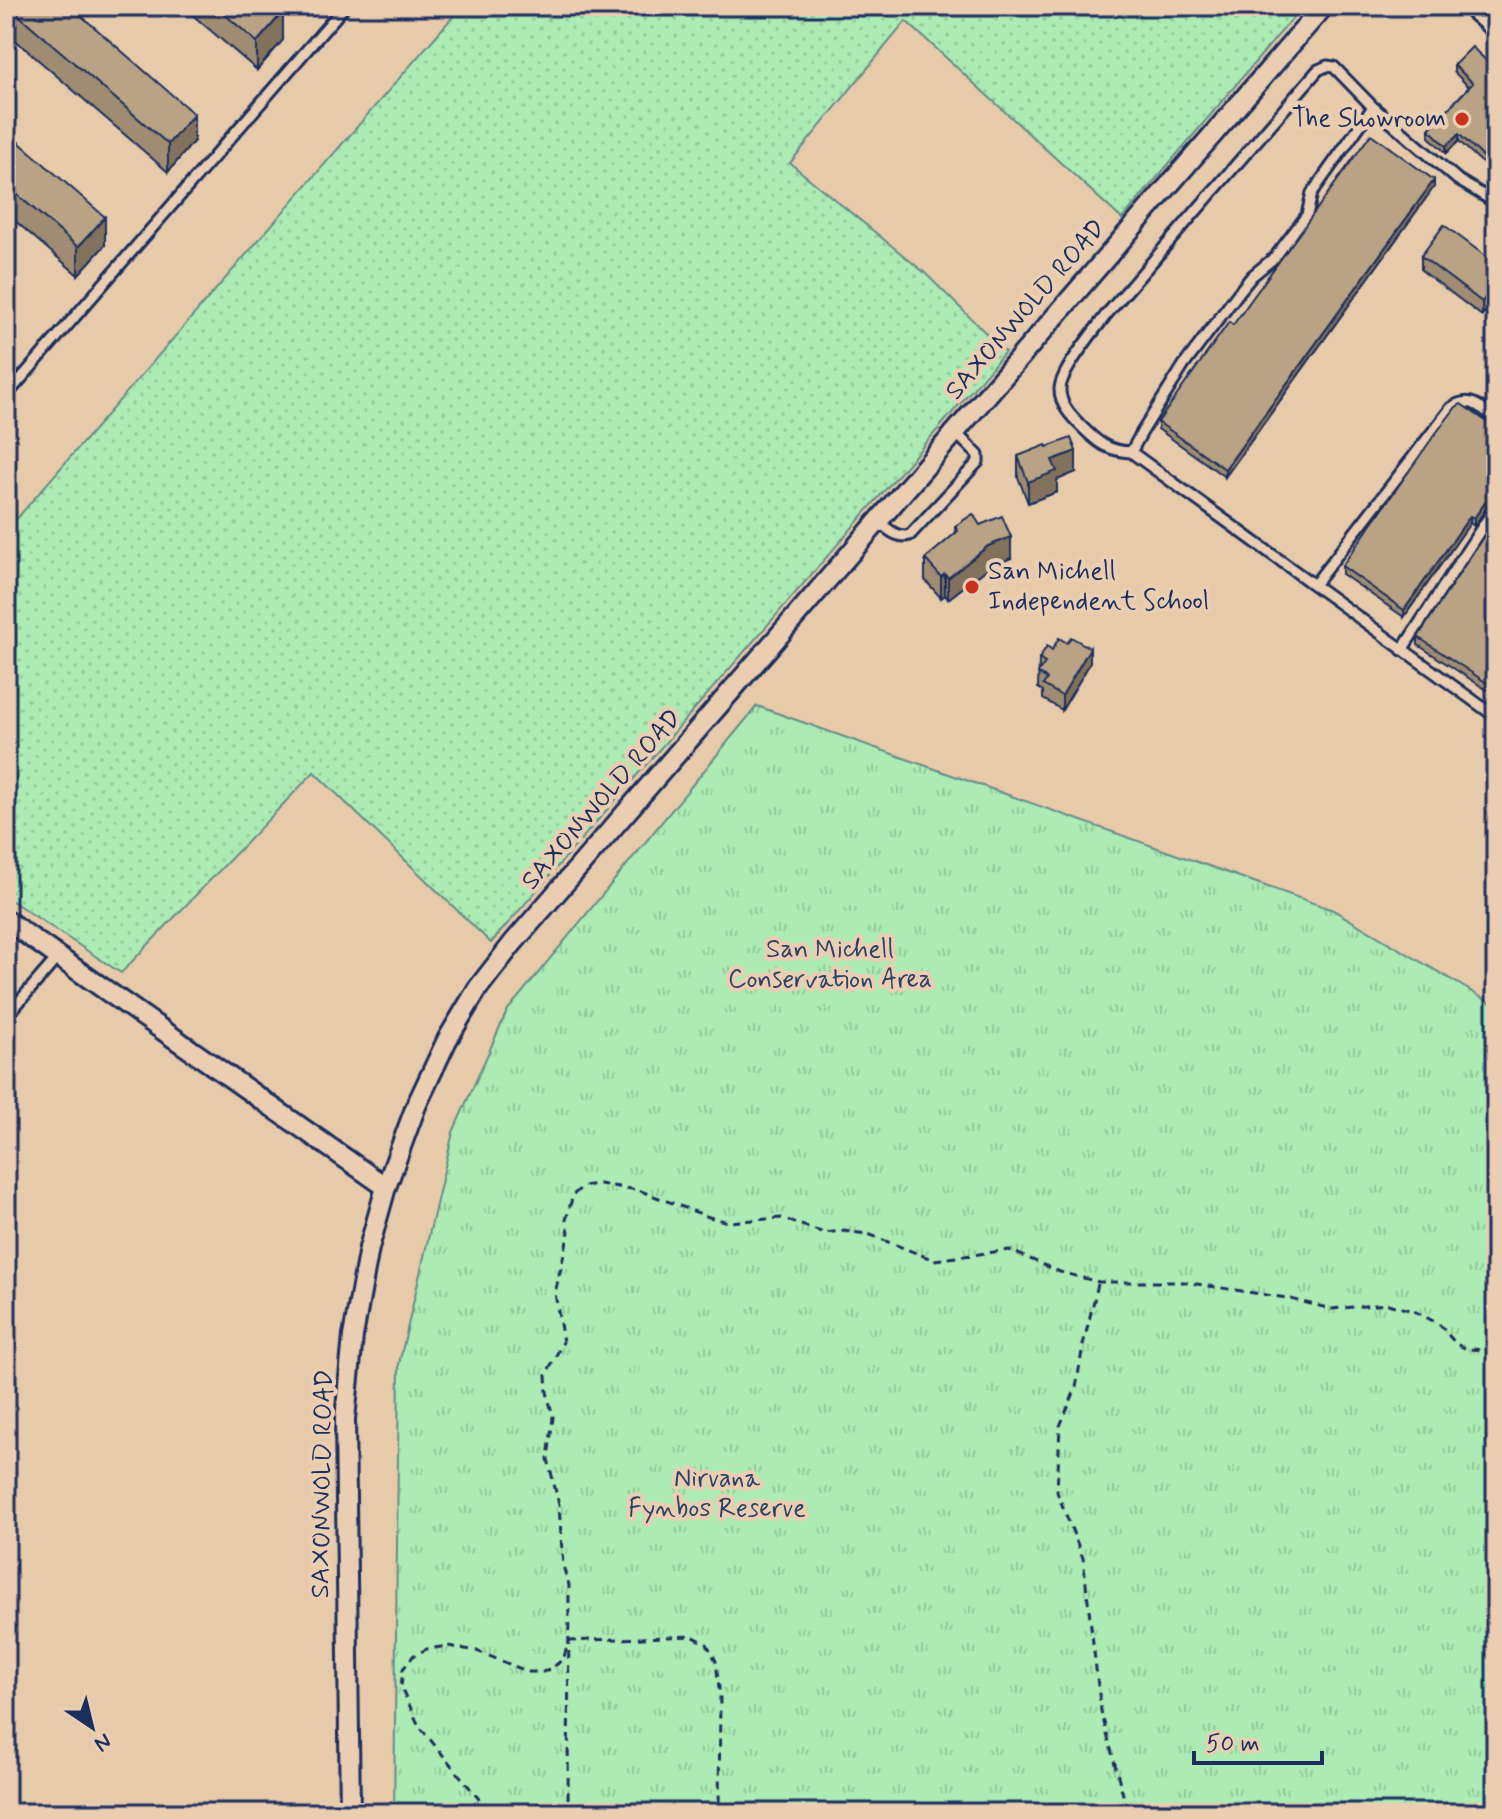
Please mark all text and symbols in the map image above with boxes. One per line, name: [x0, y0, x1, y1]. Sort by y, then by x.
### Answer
place label: The Showroom: [1292, 102, 1446, 136]
marker: The Showroom: [1453, 110, 1471, 128]
street label: SAXONWOLD ROAD: [938, 212, 1114, 408]
place label: San Michell Independent School: [988, 555, 1209, 619]
marker: San Michell Independent School: [963, 578, 981, 596]
street label: SAXONWOLD ROAD: [514, 702, 690, 898]
park label: San Michell Conservation Area: [728, 933, 932, 997]
street label: SAXONWOLD ROAD: [304, 1369, 342, 1599]
park label: Nirvana Fynbos Reserve: [628, 1462, 806, 1526]
north arrow: [52, 1687, 132, 1767]
scale bar: [1194, 1715, 1322, 1765]
text: N: [88, 1726, 116, 1757]
text: 50 m: [1206, 1729, 1260, 1760]

